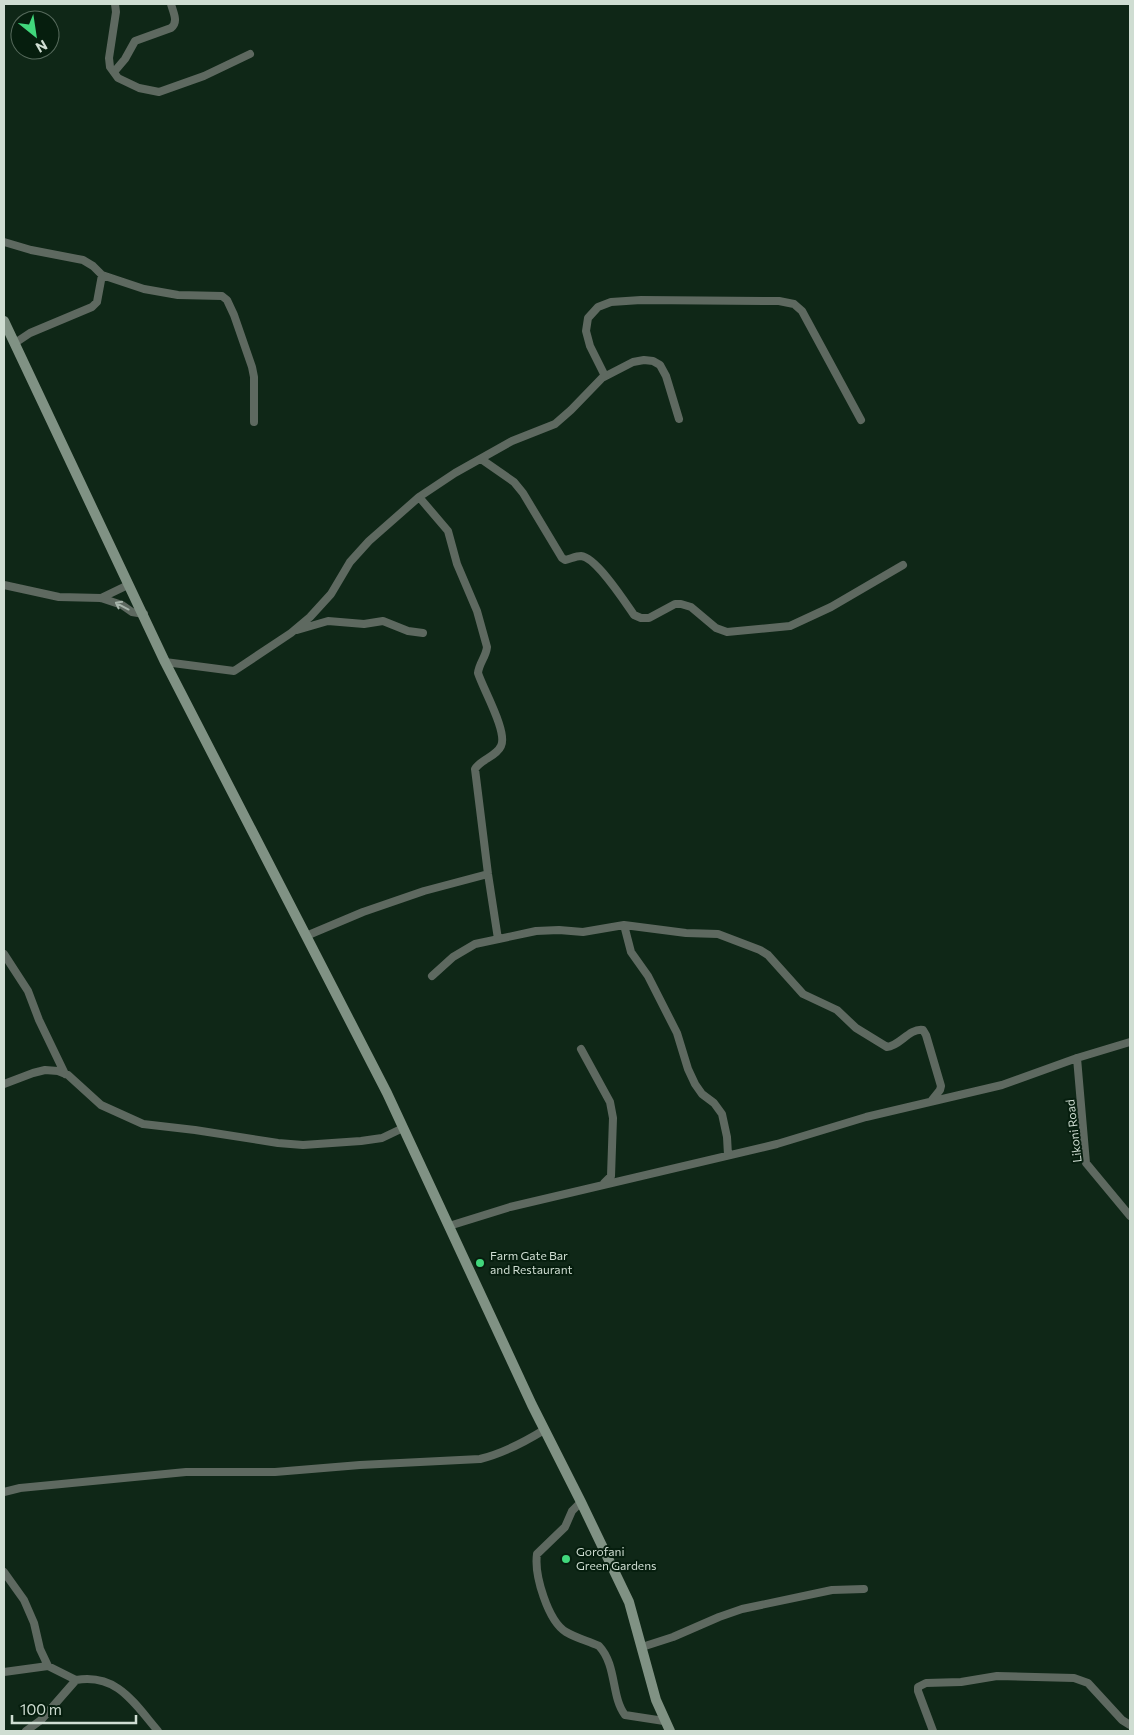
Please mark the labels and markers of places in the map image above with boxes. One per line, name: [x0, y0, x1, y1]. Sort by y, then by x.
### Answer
place label: Farm Gate Bar and Restaurant: [490, 1248, 573, 1276]
marker: Farm Gate Bar and Restaurant: [474, 1257, 486, 1269]
place label: Gorofani Green Gardens: [576, 1544, 656, 1572]
marker: Gorofani Green Gardens: [560, 1553, 572, 1565]

